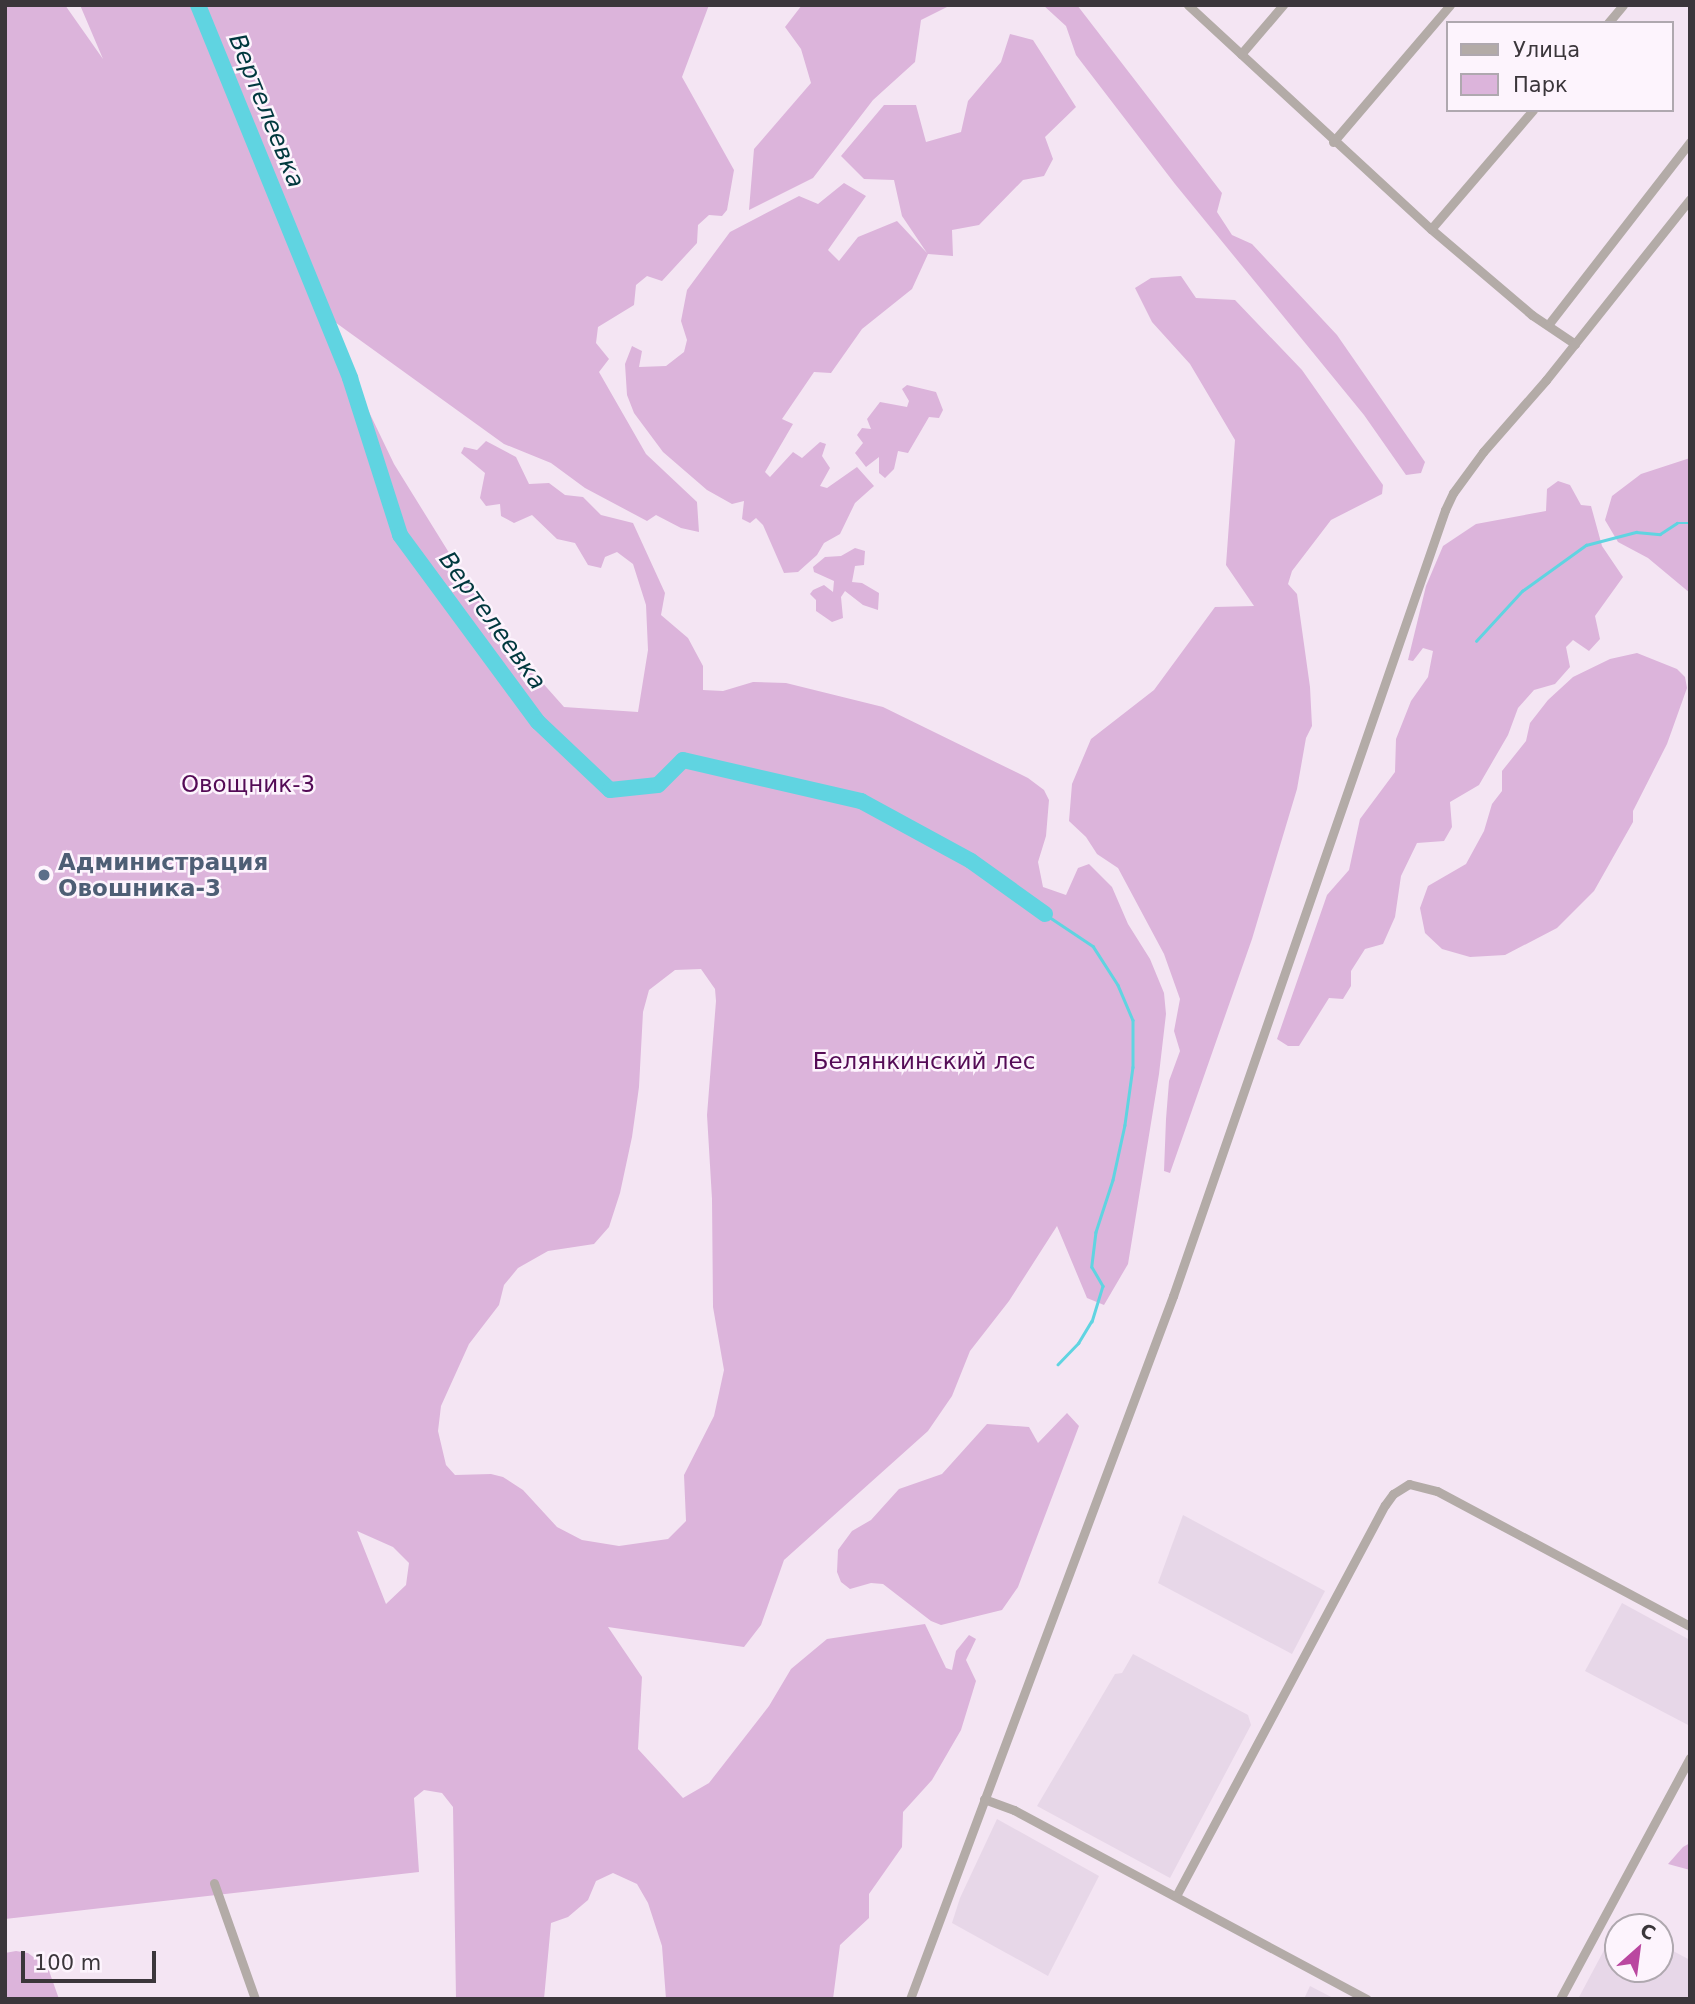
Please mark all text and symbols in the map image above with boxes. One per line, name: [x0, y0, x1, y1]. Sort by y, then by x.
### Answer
legend: [1446, 21, 1674, 112]
water label: Вертелеевка: [222, 30, 310, 192]
text: Улица: [1513, 38, 1580, 62]
text: Парк: [1513, 73, 1568, 97]
water label: Вертелеевка: [432, 546, 552, 696]
park label: Овощник-3: [181, 770, 315, 798]
place label: Администрация Овошника-3: [58, 848, 268, 902]
marker: Администрация Овошника-3: [36, 867, 52, 883]
park label: Белянкинский лес: [813, 1047, 1035, 1075]
north arrow: [1604, 1913, 1674, 1983]
text: С: [1637, 1918, 1659, 1944]
scale bar: [24, 1938, 159, 1982]
text: 100 m: [34, 1951, 101, 1975]

